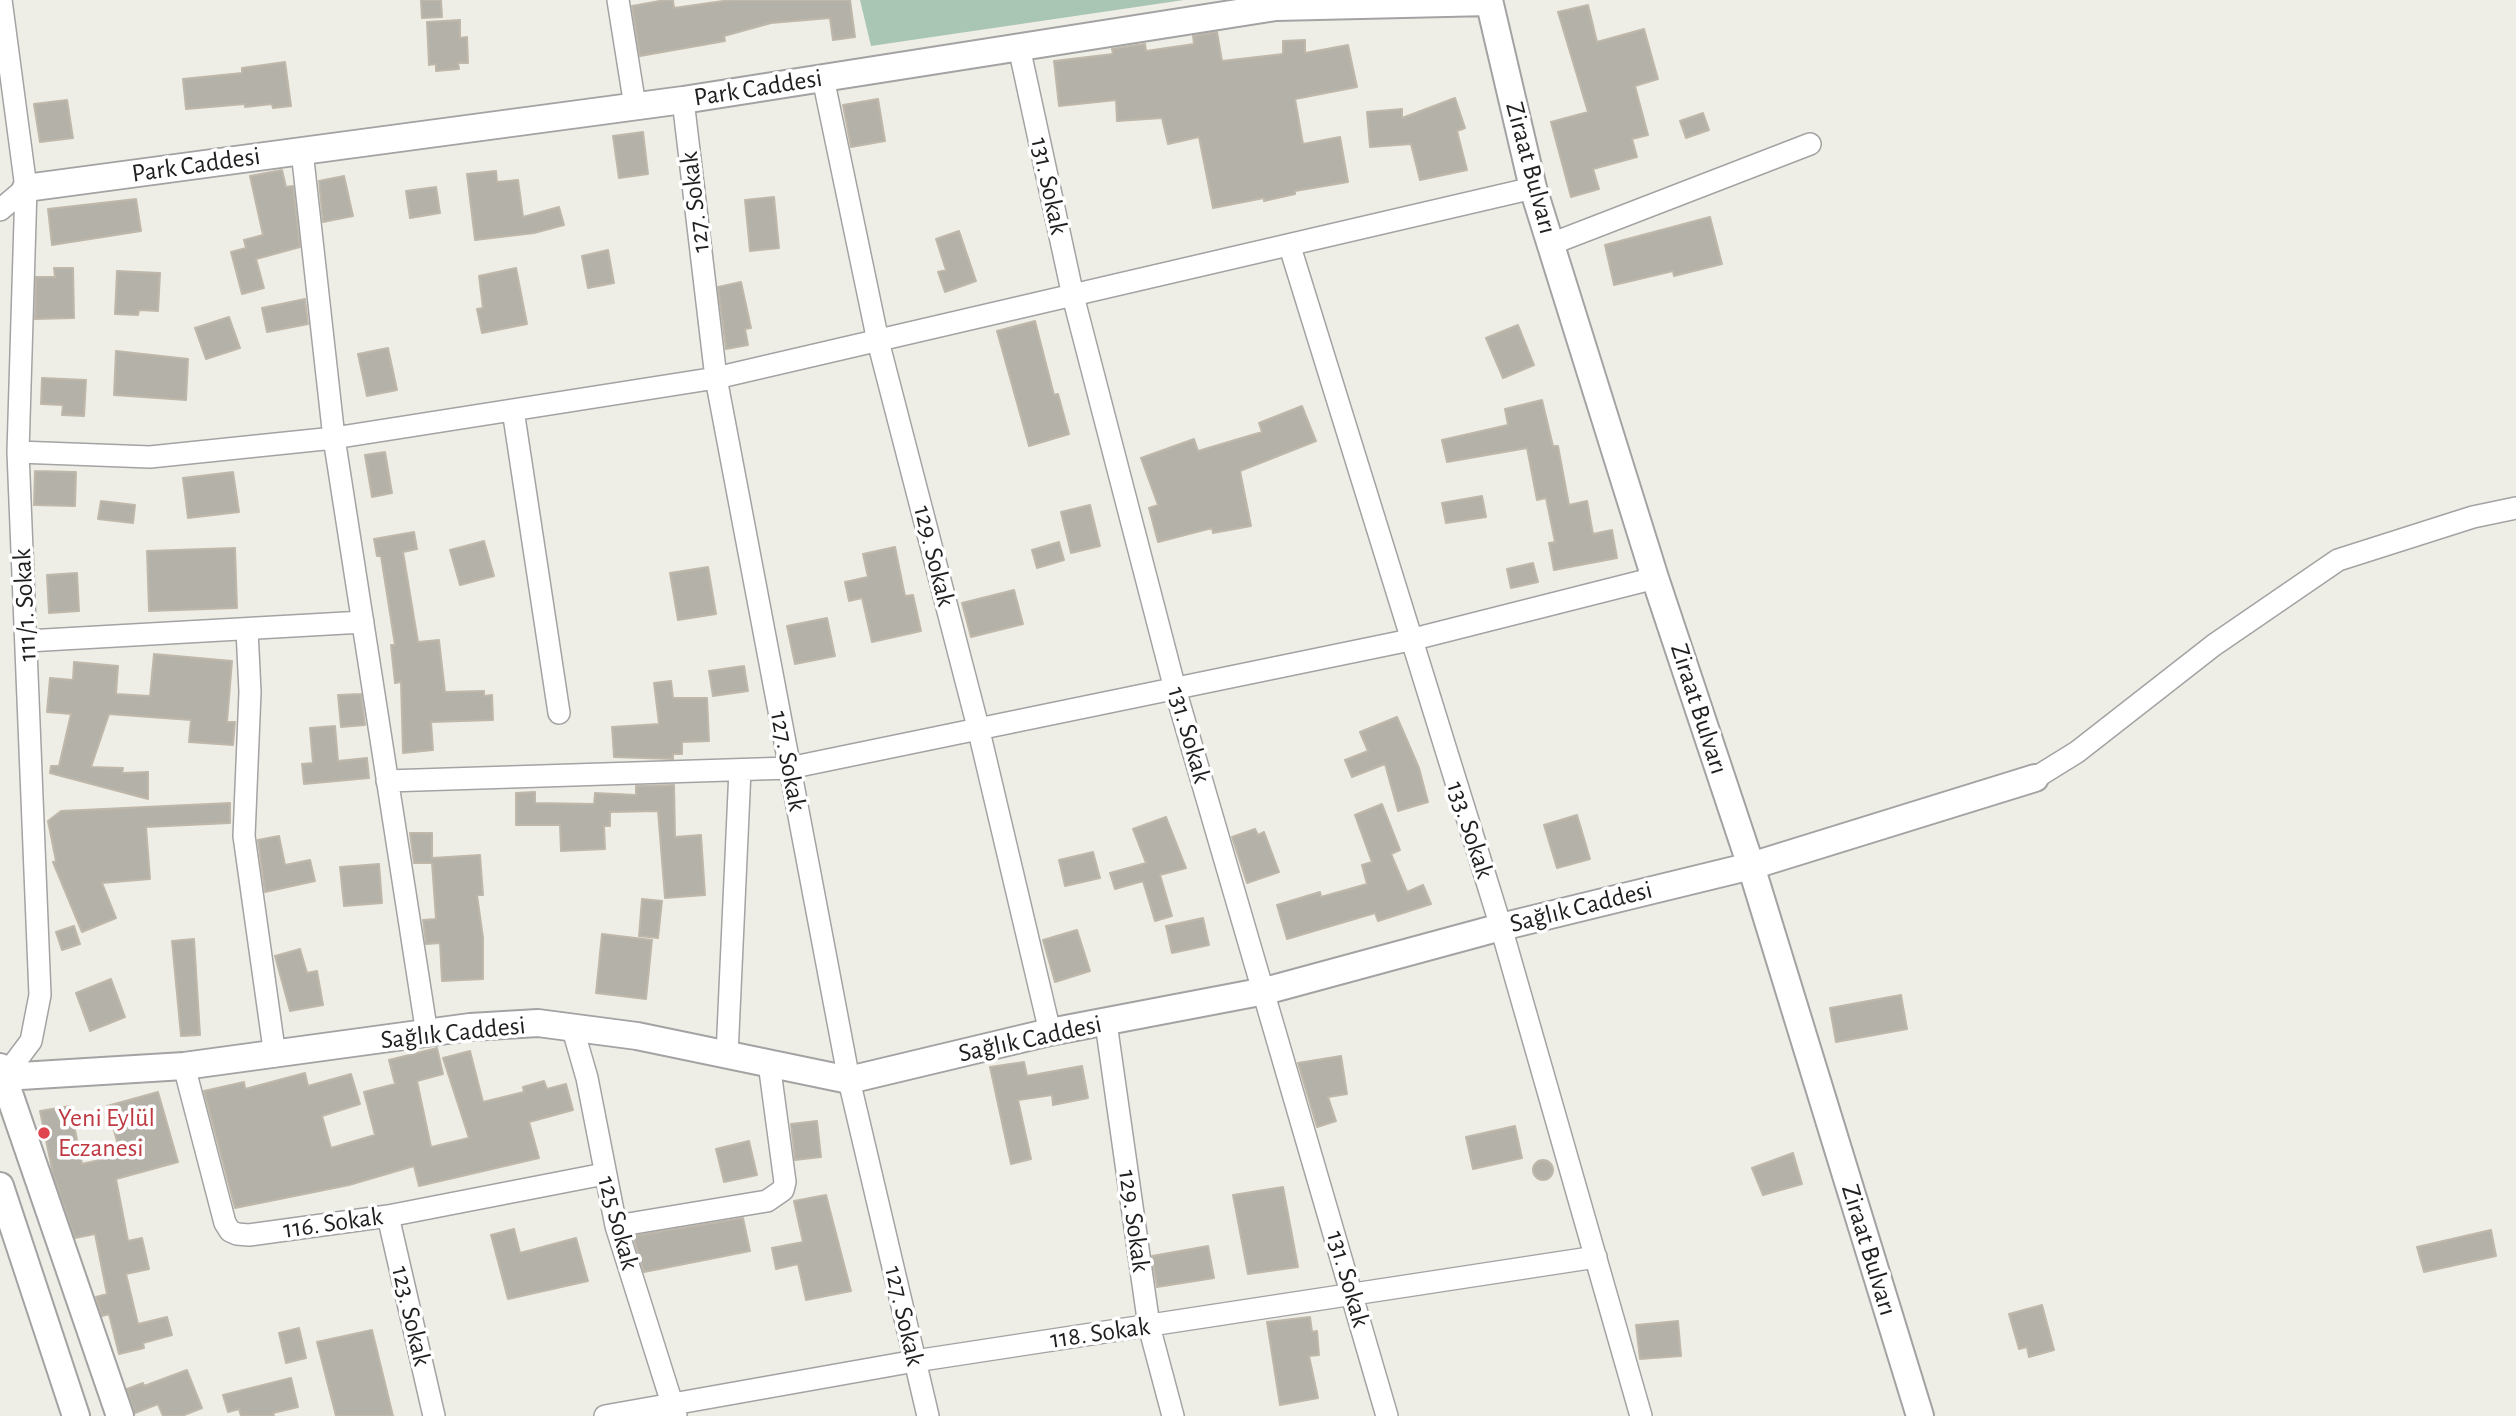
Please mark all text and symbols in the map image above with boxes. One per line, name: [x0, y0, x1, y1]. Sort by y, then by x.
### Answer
street label: Park Caddesi: [692, 62, 824, 114]
street label: Ziraat Bulvarı: [1498, 99, 1564, 237]
street label: 131. Sokak: [1023, 135, 1075, 237]
street label: Park Caddesi: [130, 141, 262, 189]
street label: 127. Sokak: [673, 150, 717, 254]
street label: 129. Sokak: [906, 502, 962, 610]
street label: 111/1. Sokak: [6, 548, 44, 662]
street label: Ziraat Bulvarı: [1663, 640, 1735, 778]
street label: 131. Sokak: [1160, 683, 1218, 787]
street label: 127. Sokak: [763, 708, 813, 814]
street label: 133. Sokak: [1440, 777, 1500, 883]
street label: Sağlık Caddesi: [1507, 874, 1655, 940]
street label: Sağlık Caddesi: [956, 1009, 1104, 1069]
street label: Sağlık Caddesi: [379, 1010, 527, 1056]
place label: Yeni Eylül Eczanesi: [58, 1102, 155, 1164]
marker: Yeni Eylül Eczanesi: [36, 1125, 52, 1141]
street label: 129. Sokak: [1111, 1168, 1157, 1274]
street label: 125 Sokak: [591, 1173, 645, 1273]
street label: Ziraat Bulvarı: [1834, 1181, 1904, 1319]
street label: 116. Sokak: [281, 1201, 385, 1245]
street label: 131. Sokak: [1319, 1227, 1377, 1331]
street label: 123. Sokak: [384, 1263, 438, 1369]
street label: 127. Sokak: [877, 1263, 931, 1369]
street label: 118. Sokak: [1048, 1311, 1152, 1355]

